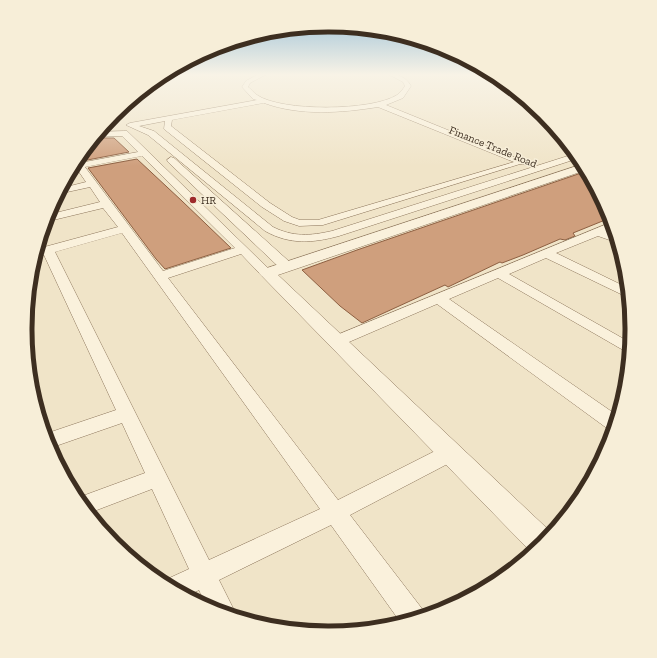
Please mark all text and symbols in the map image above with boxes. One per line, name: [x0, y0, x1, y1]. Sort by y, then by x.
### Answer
street label: Finance Trade Road: [447, 123, 539, 171]
place label: HR: [201, 194, 216, 207]
marker: HR: [188, 195, 198, 205]

